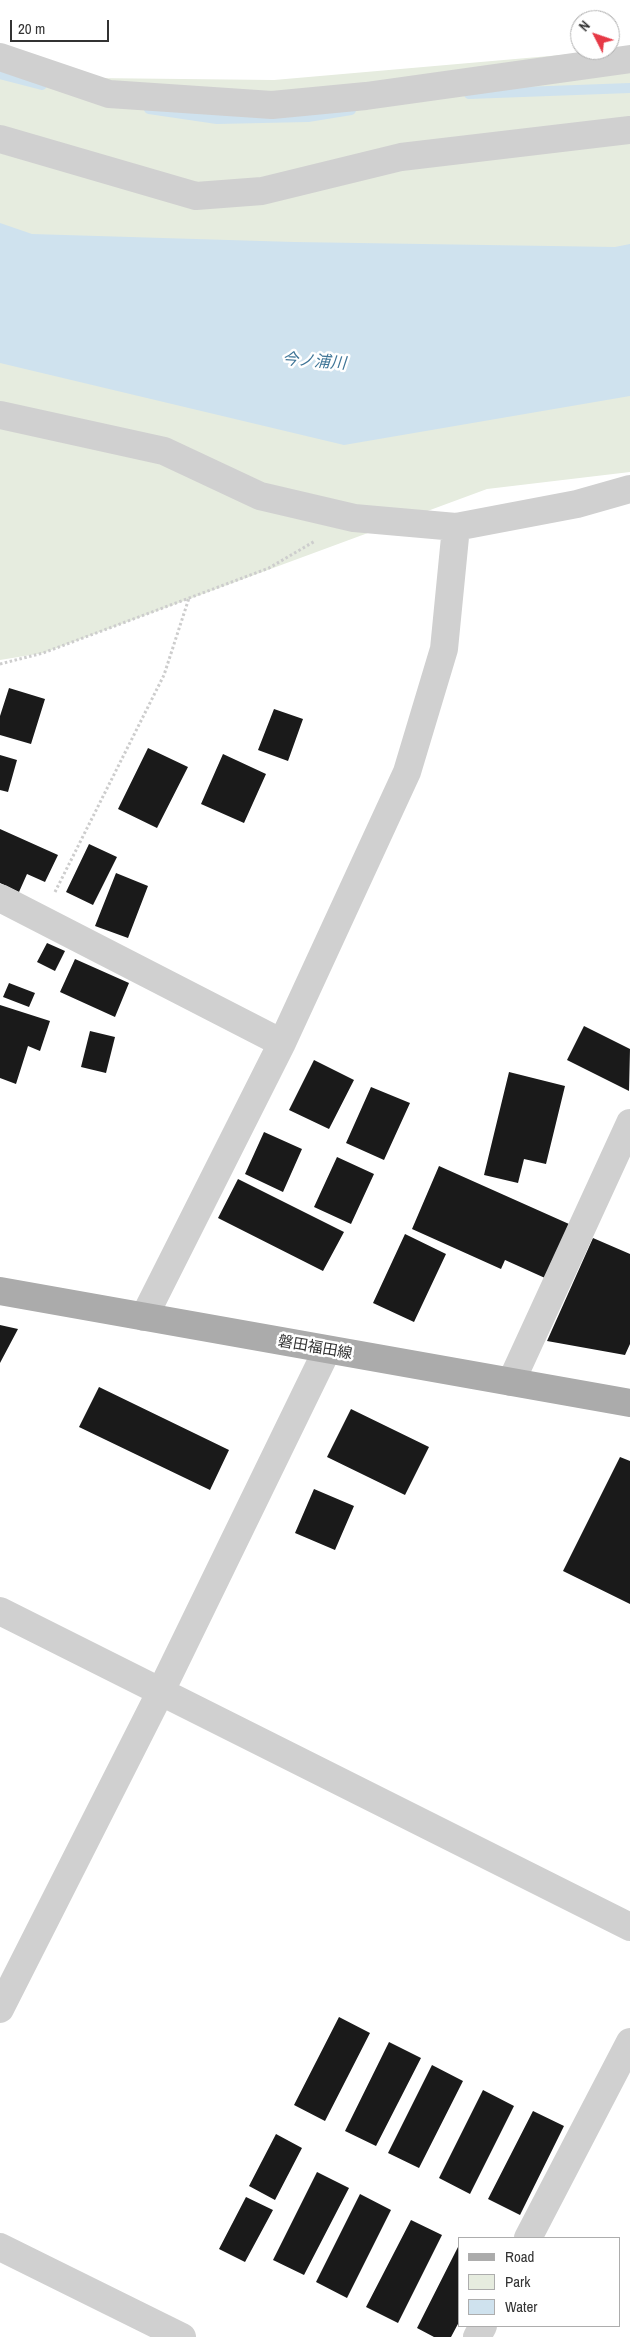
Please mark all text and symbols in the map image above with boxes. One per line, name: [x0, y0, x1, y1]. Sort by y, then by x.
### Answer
scale bar: [12, 10, 111, 42]
north arrow: [570, 10, 620, 60]
text: N: [575, 17, 594, 35]
text: 20 m: [18, 18, 45, 39]
water label: 今ノ浦川: [281, 350, 347, 374]
street label: 磐田福田線: [277, 1333, 353, 1363]
legend: [458, 2237, 620, 2327]
text: Road: [505, 2246, 534, 2267]
text: Park: [505, 2271, 530, 2292]
text: Water: [505, 2296, 537, 2317]

